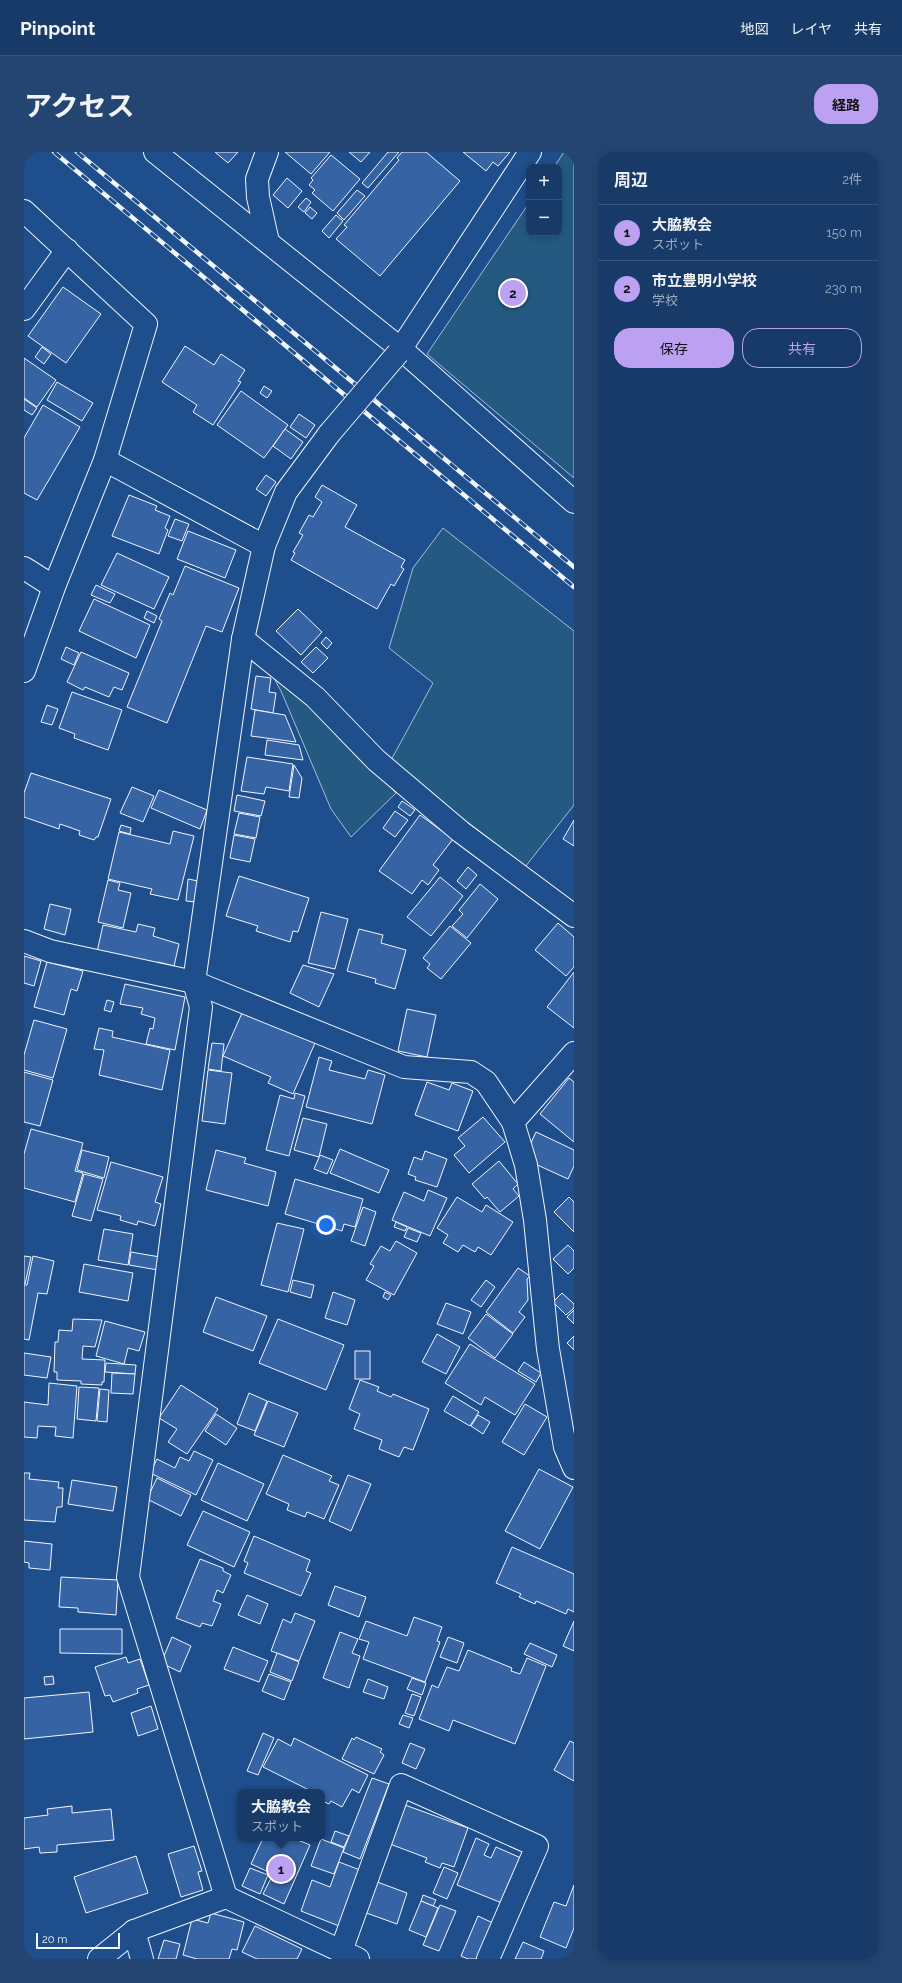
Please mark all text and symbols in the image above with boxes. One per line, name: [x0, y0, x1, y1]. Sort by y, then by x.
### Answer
text: Pinpoint: [20, 17, 95, 39]
text: 地図: [740, 21, 768, 37]
text: レイヤ: [790, 21, 832, 37]
text: 共有: [854, 21, 882, 37]
button: 経路: [814, 84, 878, 124]
text: アクセス: [24, 90, 135, 123]
map controls: [526, 164, 562, 236]
button: +: [526, 164, 562, 200]
text: 周辺: [614, 170, 648, 190]
text: 2件: [842, 172, 862, 187]
button: −: [526, 200, 562, 236]
text: 大脇教会: [652, 216, 712, 234]
text: 1: [624, 225, 630, 240]
text: 150 m: [826, 225, 862, 240]
text: スポット: [652, 237, 704, 252]
text: 市立豊明小学校: [652, 272, 757, 290]
pin: 2: [500, 278, 526, 308]
text: 2: [623, 281, 631, 296]
text: 230 m: [825, 281, 862, 296]
text: 学校: [652, 293, 678, 308]
button: 保存: [614, 328, 734, 368]
button: 共有: [742, 328, 862, 368]
your location: [316, 1215, 336, 1235]
popup: [237, 1789, 325, 1841]
text: 大脇教会: [251, 1798, 311, 1816]
text: スポット: [251, 1819, 303, 1834]
pin: 1: [268, 1854, 294, 1884]
scale bar: [36, 1931, 120, 1950]
text: 20 m: [42, 1933, 67, 1946]

